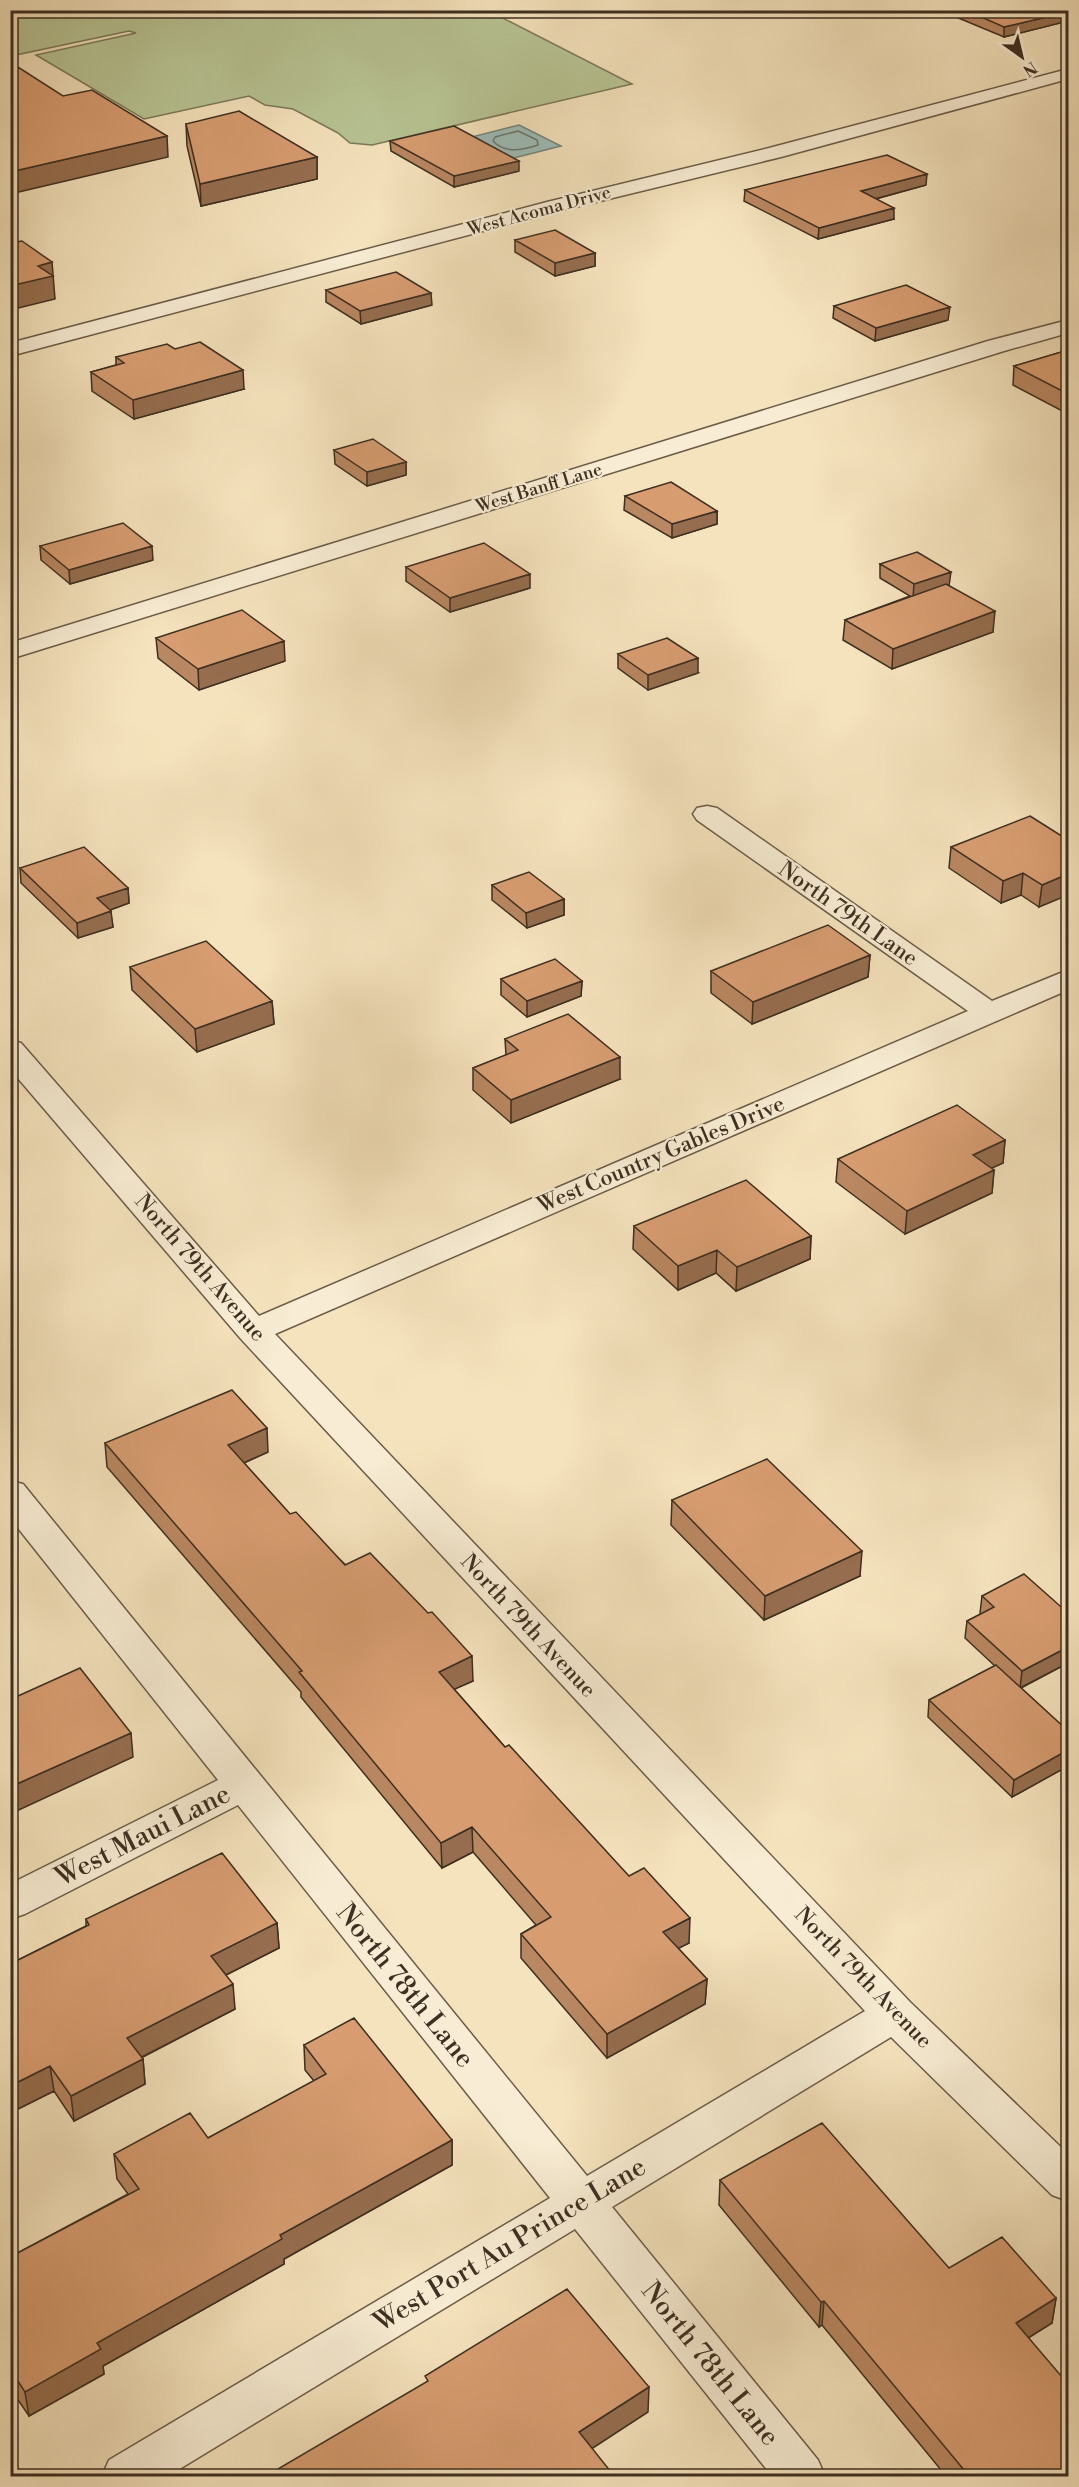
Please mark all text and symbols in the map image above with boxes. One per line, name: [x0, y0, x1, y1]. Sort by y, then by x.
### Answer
north arrow: [992, 27, 1052, 87]
text: N: [1019, 57, 1041, 81]
street label: West Acoma Drive: [464, 181, 613, 241]
street label: West Banff Lane: [472, 458, 605, 518]
street label: North 79th Lane: [773, 856, 923, 972]
street label: West Country Gables Drive: [532, 1091, 789, 1220]
street label: North 79th Avenue: [129, 1189, 271, 1347]
street label: North 79th Avenue: [455, 1549, 601, 1703]
street label: West Maui Lane: [49, 1777, 236, 1895]
street label: North 78th Lane: [328, 1897, 482, 2075]
street label: North 79th Avenue: [788, 1902, 938, 2054]
street label: West Port Au Prince Lane: [367, 2150, 652, 2340]
street label: North 78th Lane: [633, 2275, 787, 2453]

